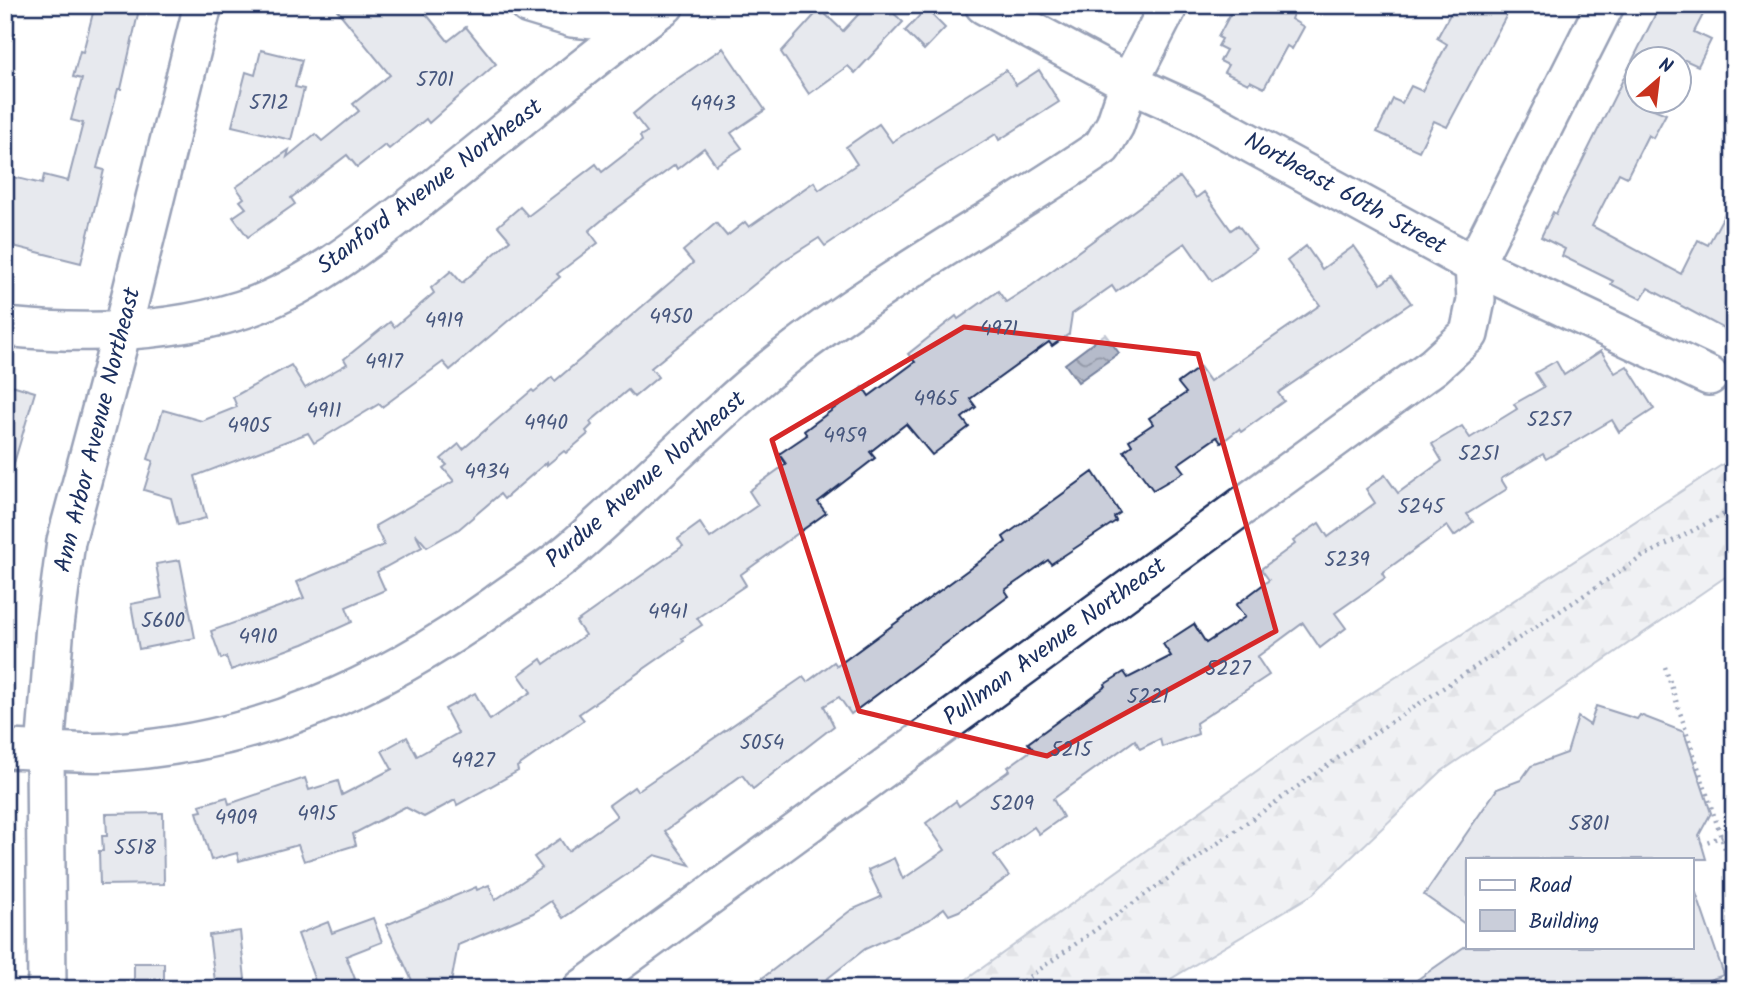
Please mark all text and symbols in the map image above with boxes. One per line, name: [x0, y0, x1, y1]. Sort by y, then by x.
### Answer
north arrow: [1624, 46, 1694, 116]
text: N: [1653, 51, 1677, 83]
house number: 5701: [416, 64, 454, 97]
house number: 5712: [249, 87, 289, 120]
street label: Stanford Avenue Northeast: [309, 88, 552, 285]
house number: 4943: [690, 88, 736, 121]
street label: Northeast 60th Street: [1237, 122, 1454, 266]
street label: Ann Arbor Avenue Northeast: [44, 283, 152, 577]
house number: 4950: [649, 301, 693, 334]
house number: 4919: [425, 305, 463, 338]
house number: 4971: [980, 313, 1018, 346]
house number: 4917: [365, 346, 404, 379]
street label: Purdue Avenue Northeast: [537, 381, 756, 579]
house number: 4965: [914, 383, 960, 416]
house number: 4911: [306, 395, 342, 428]
house number: 5257: [1527, 404, 1573, 437]
house number: 4940: [524, 407, 568, 440]
house number: 4905: [227, 410, 273, 443]
house number: 4959: [823, 420, 867, 453]
house number: 5251: [1458, 438, 1500, 471]
house number: 4934: [464, 456, 510, 489]
house number: 5245: [1398, 491, 1446, 524]
house number: 5239: [1324, 544, 1370, 577]
street label: Pullman Avenue Northeast: [935, 547, 1176, 737]
house number: 4941: [648, 596, 688, 629]
house number: 5600: [141, 605, 185, 638]
house number: 4910: [239, 621, 277, 654]
house number: 5227: [1205, 653, 1252, 686]
house number: 5221: [1127, 681, 1169, 714]
house number: 5054: [740, 727, 784, 760]
house number: 5215: [1050, 734, 1093, 767]
house number: 4927: [451, 745, 496, 778]
house number: 5209: [990, 788, 1034, 821]
house number: 4915: [297, 798, 339, 831]
house number: 4909: [215, 802, 257, 835]
house number: 5801: [1568, 808, 1610, 841]
house number: 5518: [114, 832, 156, 865]
legend: [1466, 858, 1694, 948]
text: Road: [1529, 870, 1572, 903]
text: Building: [1529, 906, 1599, 939]

